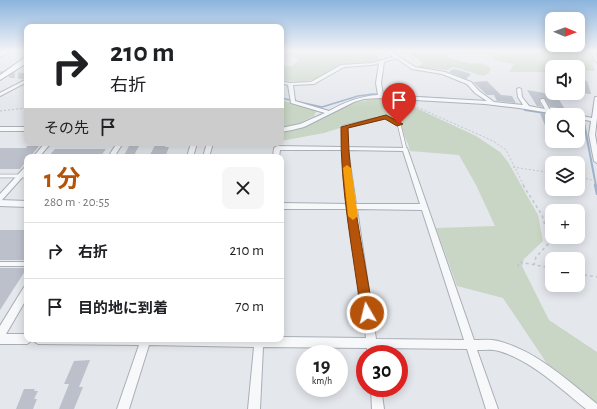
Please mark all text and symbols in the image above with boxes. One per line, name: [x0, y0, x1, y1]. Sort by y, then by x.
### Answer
north arrow: [545, 12, 585, 52]
map controls: [545, 12, 585, 292]
text: 210 m: [110, 39, 175, 67]
icon: right: [44, 40, 96, 92]
button: sound: [545, 60, 585, 100]
text: 右折: [110, 77, 146, 95]
pin: [382, 83, 416, 124]
icon: arrive: [388, 89, 410, 111]
button: search: [545, 108, 585, 148]
icon: arrive: [97, 116, 119, 138]
text: その先: [44, 121, 89, 136]
button: layers: [545, 156, 585, 196]
button: close: [222, 167, 264, 209]
text: 1 分: [44, 168, 80, 192]
text: 280 m · 20:55: [44, 196, 109, 209]
button: +: [545, 204, 585, 244]
icon: right: [44, 240, 66, 262]
text: 210 m: [230, 243, 264, 258]
text: 右折: [78, 245, 108, 260]
button: −: [545, 252, 585, 292]
position arrow: [346, 292, 388, 334]
icon: arrive: [44, 296, 66, 318]
text: 70 m: [235, 299, 264, 314]
text: 目的地に到着: [78, 301, 168, 316]
speed limit sign: 30: [356, 345, 408, 397]
text: 19: [314, 356, 330, 376]
text: km/h: [312, 376, 332, 386]

